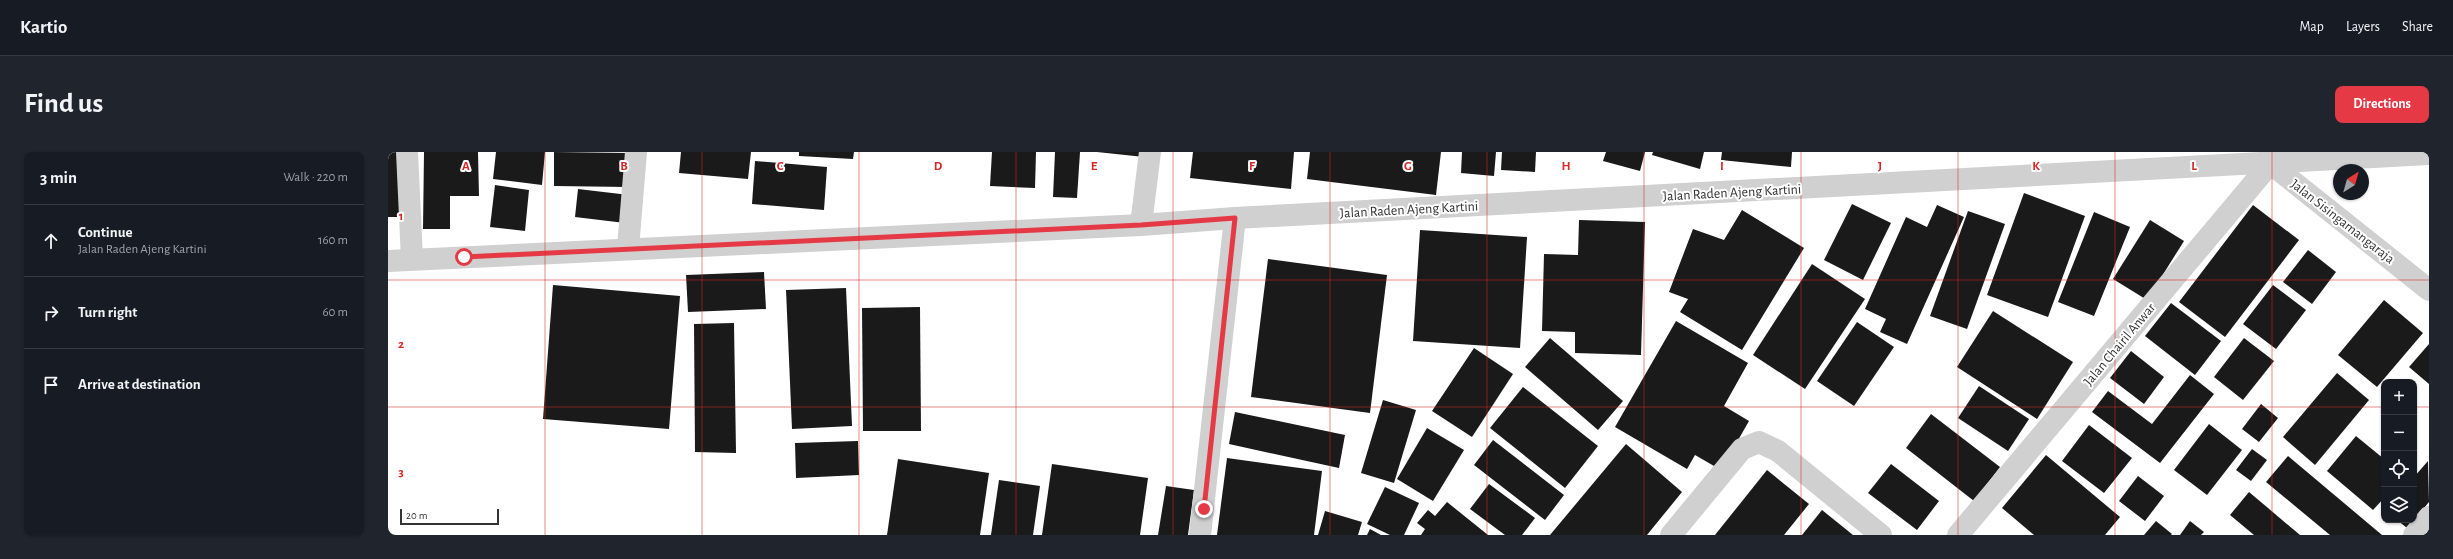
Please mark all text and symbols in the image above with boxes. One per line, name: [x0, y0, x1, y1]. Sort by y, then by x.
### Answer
text: Kartio: [20, 18, 67, 37]
text: Map: [2299, 20, 2324, 34]
text: Layers: [2346, 20, 2380, 34]
text: Share: [2402, 20, 2433, 34]
button: Directions: [2335, 86, 2429, 123]
text: Find us: [24, 90, 103, 118]
text: A: [462, 160, 470, 173]
text: B: [620, 160, 628, 173]
text: C: [777, 160, 784, 173]
text: D: [934, 160, 943, 173]
text: E: [1091, 160, 1098, 173]
text: F: [1249, 160, 1256, 173]
text: G: [1404, 160, 1412, 173]
text: H: [1561, 160, 1571, 173]
text: I: [1720, 160, 1724, 173]
text: J: [1878, 160, 1882, 173]
text: K: [2032, 160, 2040, 173]
text: L: [2191, 160, 2197, 173]
north arrow: [2333, 164, 2369, 200]
text: 3 min: [40, 169, 77, 186]
text: Walk · 220 m: [283, 171, 348, 184]
street label: Jalan Sisingamangaraja: [2288, 177, 2397, 267]
street label: Jalan Raden Ajeng Kartini: [1663, 182, 1802, 204]
street label: Jalan Raden Ajeng Kartini: [1340, 199, 1479, 221]
text: 1: [399, 210, 403, 223]
text: Continue: [78, 225, 133, 240]
icon: ahead: [40, 230, 62, 252]
text: 160 m: [318, 234, 348, 247]
text: Jalan Raden Ajeng Kartini: [78, 243, 207, 256]
route start: [455, 248, 473, 266]
street label: Jalan Chairil Anwar: [2081, 300, 2159, 389]
icon: right: [40, 302, 62, 324]
text: Turn right: [78, 305, 137, 320]
text: 60 m: [322, 306, 348, 319]
text: 2: [398, 338, 404, 351]
icon: arrive: [40, 374, 62, 396]
text: Arrive at destination: [78, 377, 201, 392]
map controls: [2381, 379, 2417, 523]
button: +: [2381, 379, 2417, 415]
button: −: [2381, 415, 2417, 451]
button: locate: [2381, 451, 2417, 487]
text: 3: [398, 466, 404, 479]
button: layers: [2381, 487, 2417, 523]
route end: [1195, 500, 1213, 518]
scale bar: [400, 507, 499, 526]
text: 20 m: [406, 510, 427, 521]

